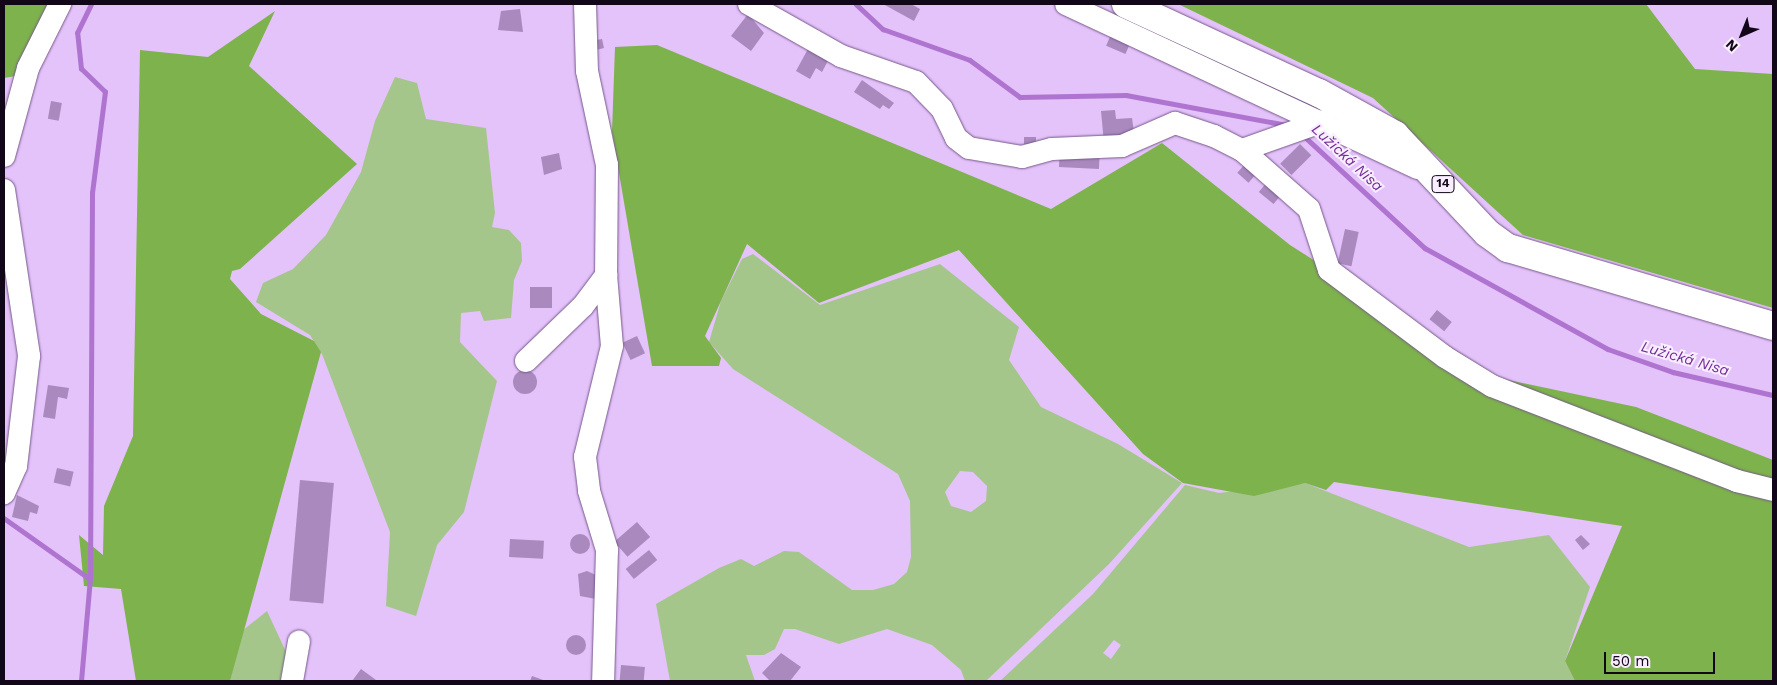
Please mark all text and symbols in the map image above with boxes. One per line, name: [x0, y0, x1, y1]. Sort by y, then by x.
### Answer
north arrow: [1717, 10, 1767, 60]
text: N: [1722, 36, 1741, 55]
water label: Lužická Nisa: [1308, 120, 1386, 196]
road number: 14: [1430, 174, 1456, 193]
water label: Lužická Nisa: [1639, 338, 1731, 380]
scale bar: [1607, 642, 1718, 674]
text: 50 m: [1612, 652, 1649, 670]

